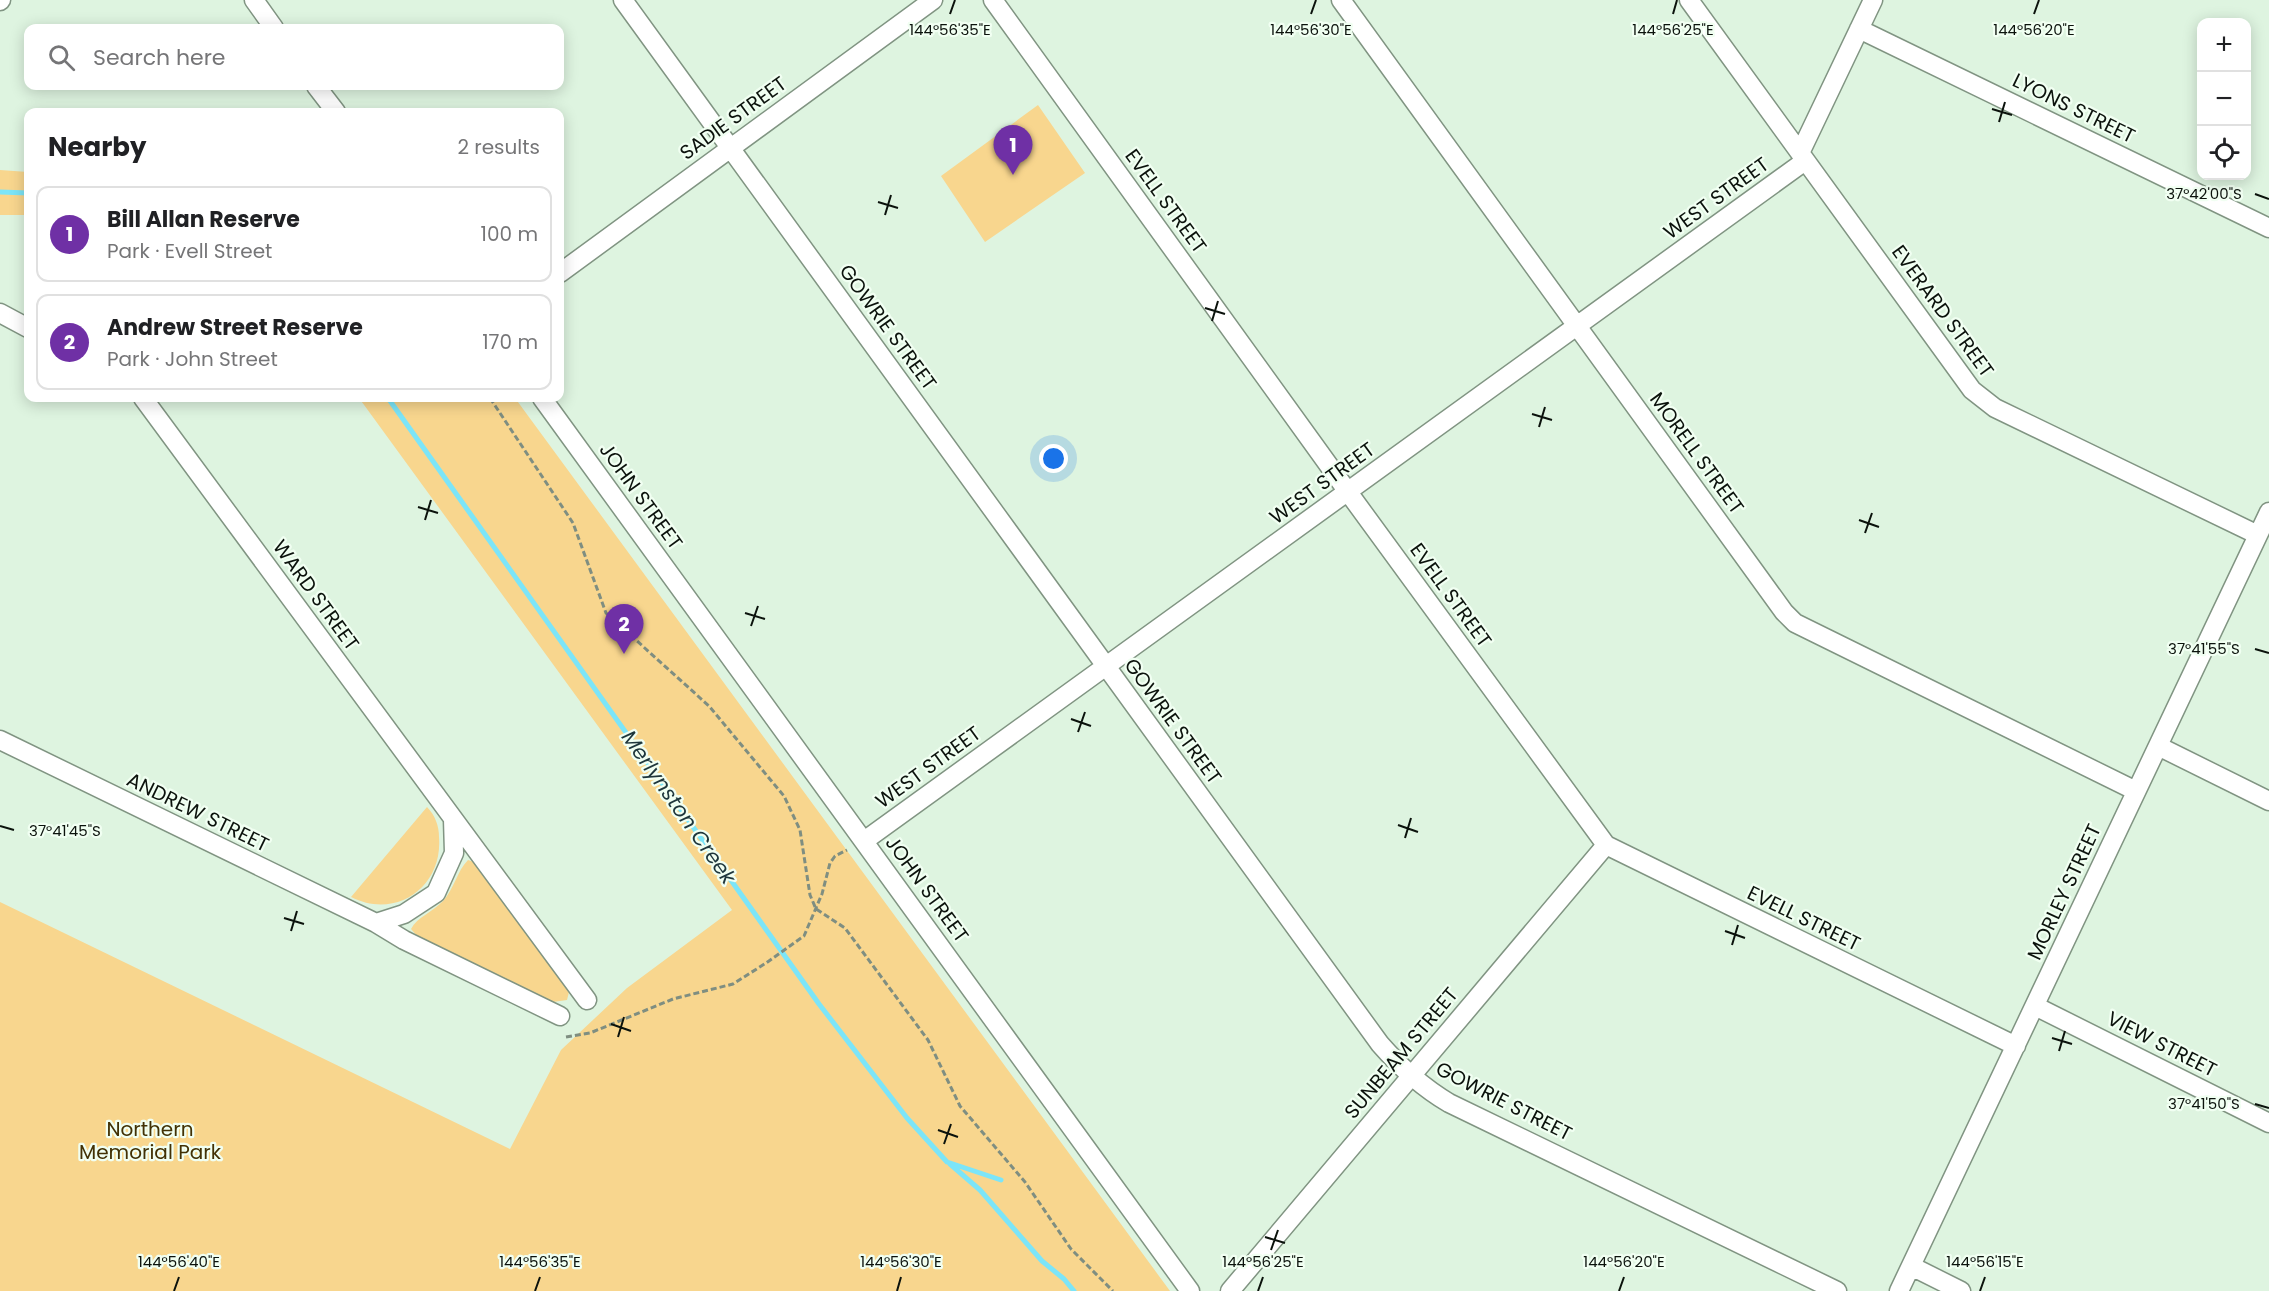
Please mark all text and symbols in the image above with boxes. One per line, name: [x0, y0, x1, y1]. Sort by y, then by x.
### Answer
map controls: [2197, 18, 2251, 180]
button: +: [2197, 18, 2251, 72]
text: 144°56'35"E: [909, 19, 991, 40]
text: 144°56'30"E: [1270, 19, 1352, 40]
text: 144°56'25"E: [1632, 19, 1714, 40]
text: 144°56'20"E: [1993, 19, 2075, 40]
search box: [24, 24, 564, 90]
icon: search: [45, 41, 78, 74]
text: Search here: [93, 42, 226, 73]
street label: LYONS STREET: [2008, 66, 2140, 150]
street label: SADIE STREET: [674, 70, 792, 166]
button: −: [2197, 72, 2251, 126]
pin: 1: [994, 126, 1032, 175]
button: locate: [2197, 126, 2251, 180]
text: Nearby: [48, 129, 146, 165]
text: 2 results: [457, 133, 540, 161]
street label: EVELL STREET: [1119, 143, 1213, 259]
street label: WEST STREET: [1658, 150, 1774, 246]
text: 37°42'00"S: [2166, 183, 2242, 204]
text: Bill Allan Reserve: [107, 204, 300, 235]
text: 1: [66, 220, 73, 248]
text: 100 m: [481, 220, 538, 248]
text: Park · Evell Street: [107, 237, 272, 265]
street label: EVERARD STREET: [1885, 239, 2001, 383]
street label: GOWRIE STREET: [833, 258, 943, 396]
text: Andrew Street Reserve: [107, 312, 363, 343]
text: 2: [64, 328, 75, 356]
text: 170 m: [482, 328, 538, 356]
text: Park · John Street: [107, 345, 278, 373]
street label: MORELL STREET: [1643, 387, 1751, 520]
street label: WEST STREET: [1264, 435, 1380, 531]
street label: JOHN STREET: [593, 437, 689, 555]
your location: [1039, 444, 1068, 473]
street label: WARD STREET: [266, 534, 366, 656]
street label: EVELL STREET: [1404, 537, 1498, 653]
pin: 2: [604, 604, 644, 654]
text: 37°41'55"S: [2168, 638, 2240, 659]
street label: GOWRIE STREET: [1118, 652, 1228, 790]
street label: WEST STREET: [870, 719, 986, 815]
water label: Merlynston Creek: [615, 724, 744, 891]
street label: ANDREW STREET: [122, 765, 274, 859]
street label: MORLEY STREET: [2020, 819, 2108, 965]
text: 37°41'45"S: [29, 820, 101, 841]
street label: JOHN STREET: [879, 830, 975, 948]
street label: EVELL STREET: [1743, 879, 1865, 958]
street label: SUNBEAM STREET: [1338, 981, 1465, 1125]
street label: VIEW STREET: [2102, 1004, 2222, 1084]
street label: GOWRIE STREET: [1431, 1055, 1577, 1147]
text: 37°41'50"S: [2168, 1093, 2240, 1114]
park label: Northern Memorial Park: [79, 1115, 222, 1166]
text: 144°56'40"E: [138, 1251, 220, 1272]
text: 144°56'35"E: [499, 1251, 581, 1272]
text: 144°56'30"E: [860, 1251, 942, 1272]
text: 144°56'25"E: [1222, 1251, 1304, 1272]
text: 144°56'20"E: [1583, 1251, 1665, 1272]
text: 144°56'15"E: [1946, 1251, 2024, 1272]

